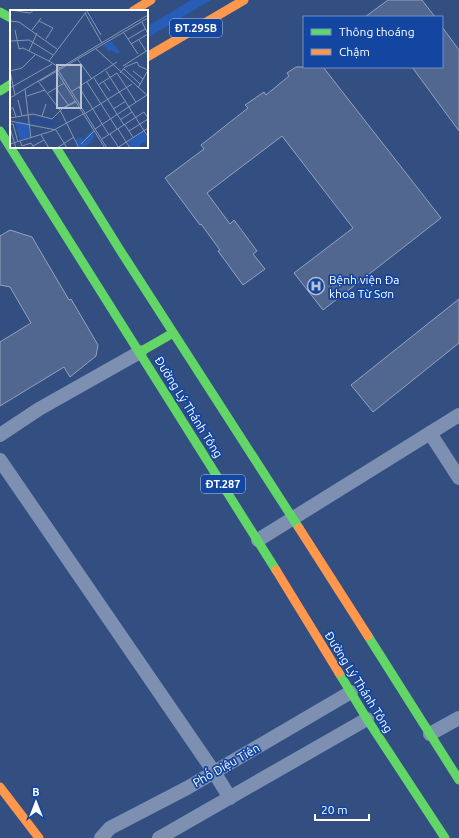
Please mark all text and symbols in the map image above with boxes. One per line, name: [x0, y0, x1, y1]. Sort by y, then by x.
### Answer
inset map: [10, 10, 148, 148]
legend: [303, 16, 443, 68]
road number: ĐT.295B: [170, 19, 222, 37]
text: Thông thoáng: [339, 25, 415, 38]
text: Chậm: [339, 45, 370, 59]
place label: Bệnh viện Đa khoa Từ Sơn: [329, 273, 400, 300]
hospital icon: Bệnh viện Đa khoa Từ Sơn: [306, 276, 326, 296]
street label: Đường Lý Thánh Tông: [153, 354, 225, 460]
road number: ĐT.287: [201, 475, 245, 493]
street label: Đường Lý Thánh Tông: [323, 629, 395, 735]
street label: Phố Diệu Tiên: [190, 740, 262, 790]
north arrow: [16, 782, 56, 822]
text: B: [32, 786, 40, 798]
scale bar: [315, 796, 369, 822]
text: 20 m: [321, 803, 348, 816]

